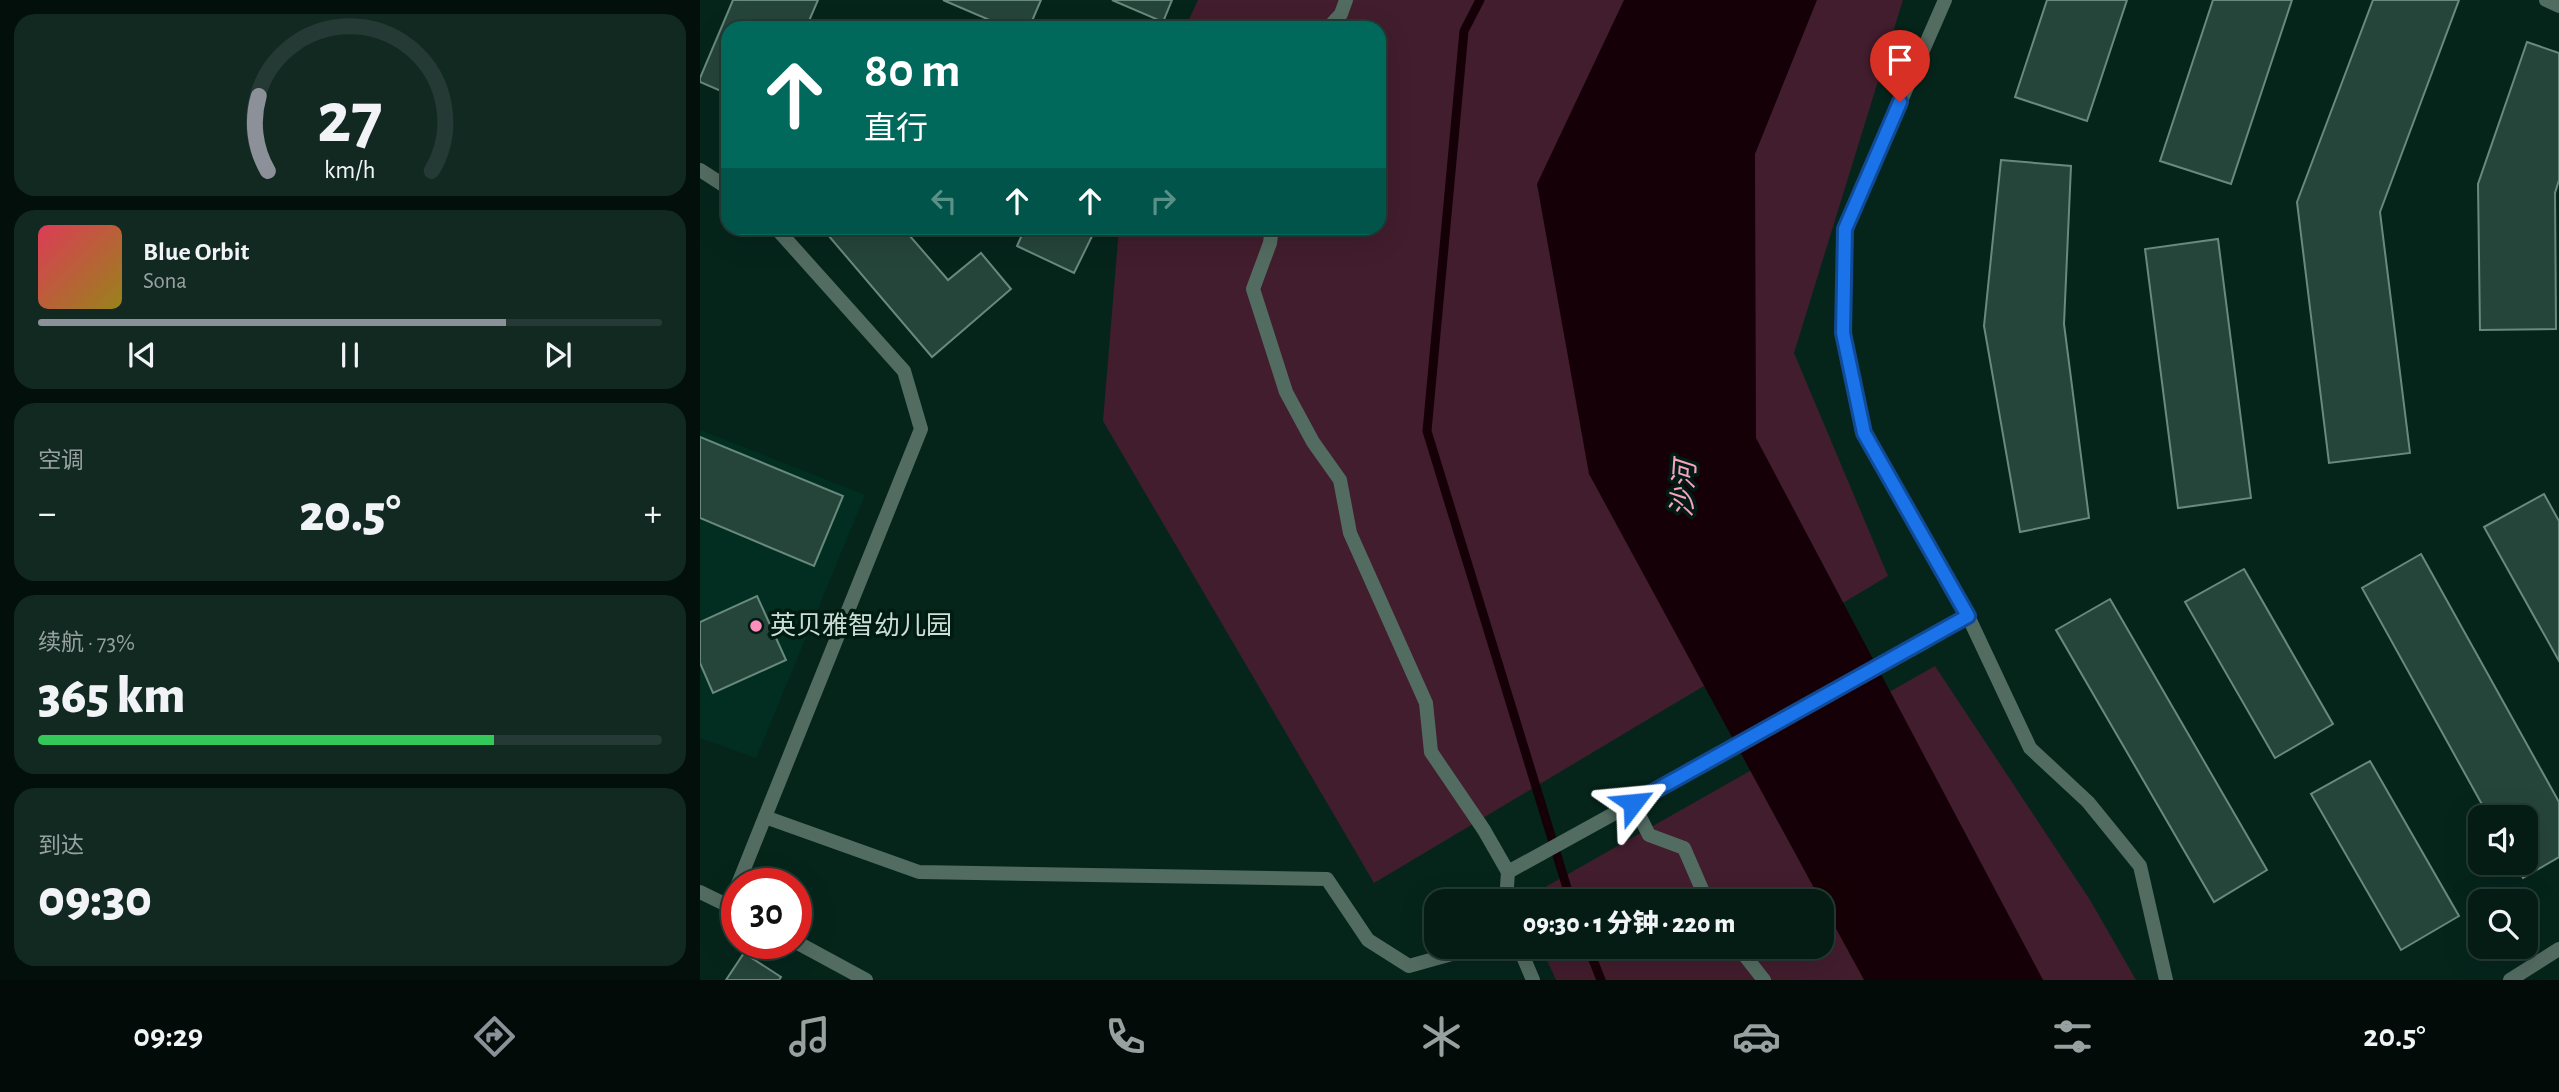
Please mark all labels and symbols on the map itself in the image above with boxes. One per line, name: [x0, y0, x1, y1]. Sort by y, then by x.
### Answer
pin: [1870, 30, 1930, 102]
water label: 沙河: [1667, 455, 1701, 518]
place label: 英贝雅智幼儿园: [770, 611, 952, 639]
marker: 英贝雅智幼儿园: [748, 618, 764, 634]
position arrow: [1596, 766, 1670, 840]
speed limit sign: 30: [721, 868, 812, 959]

